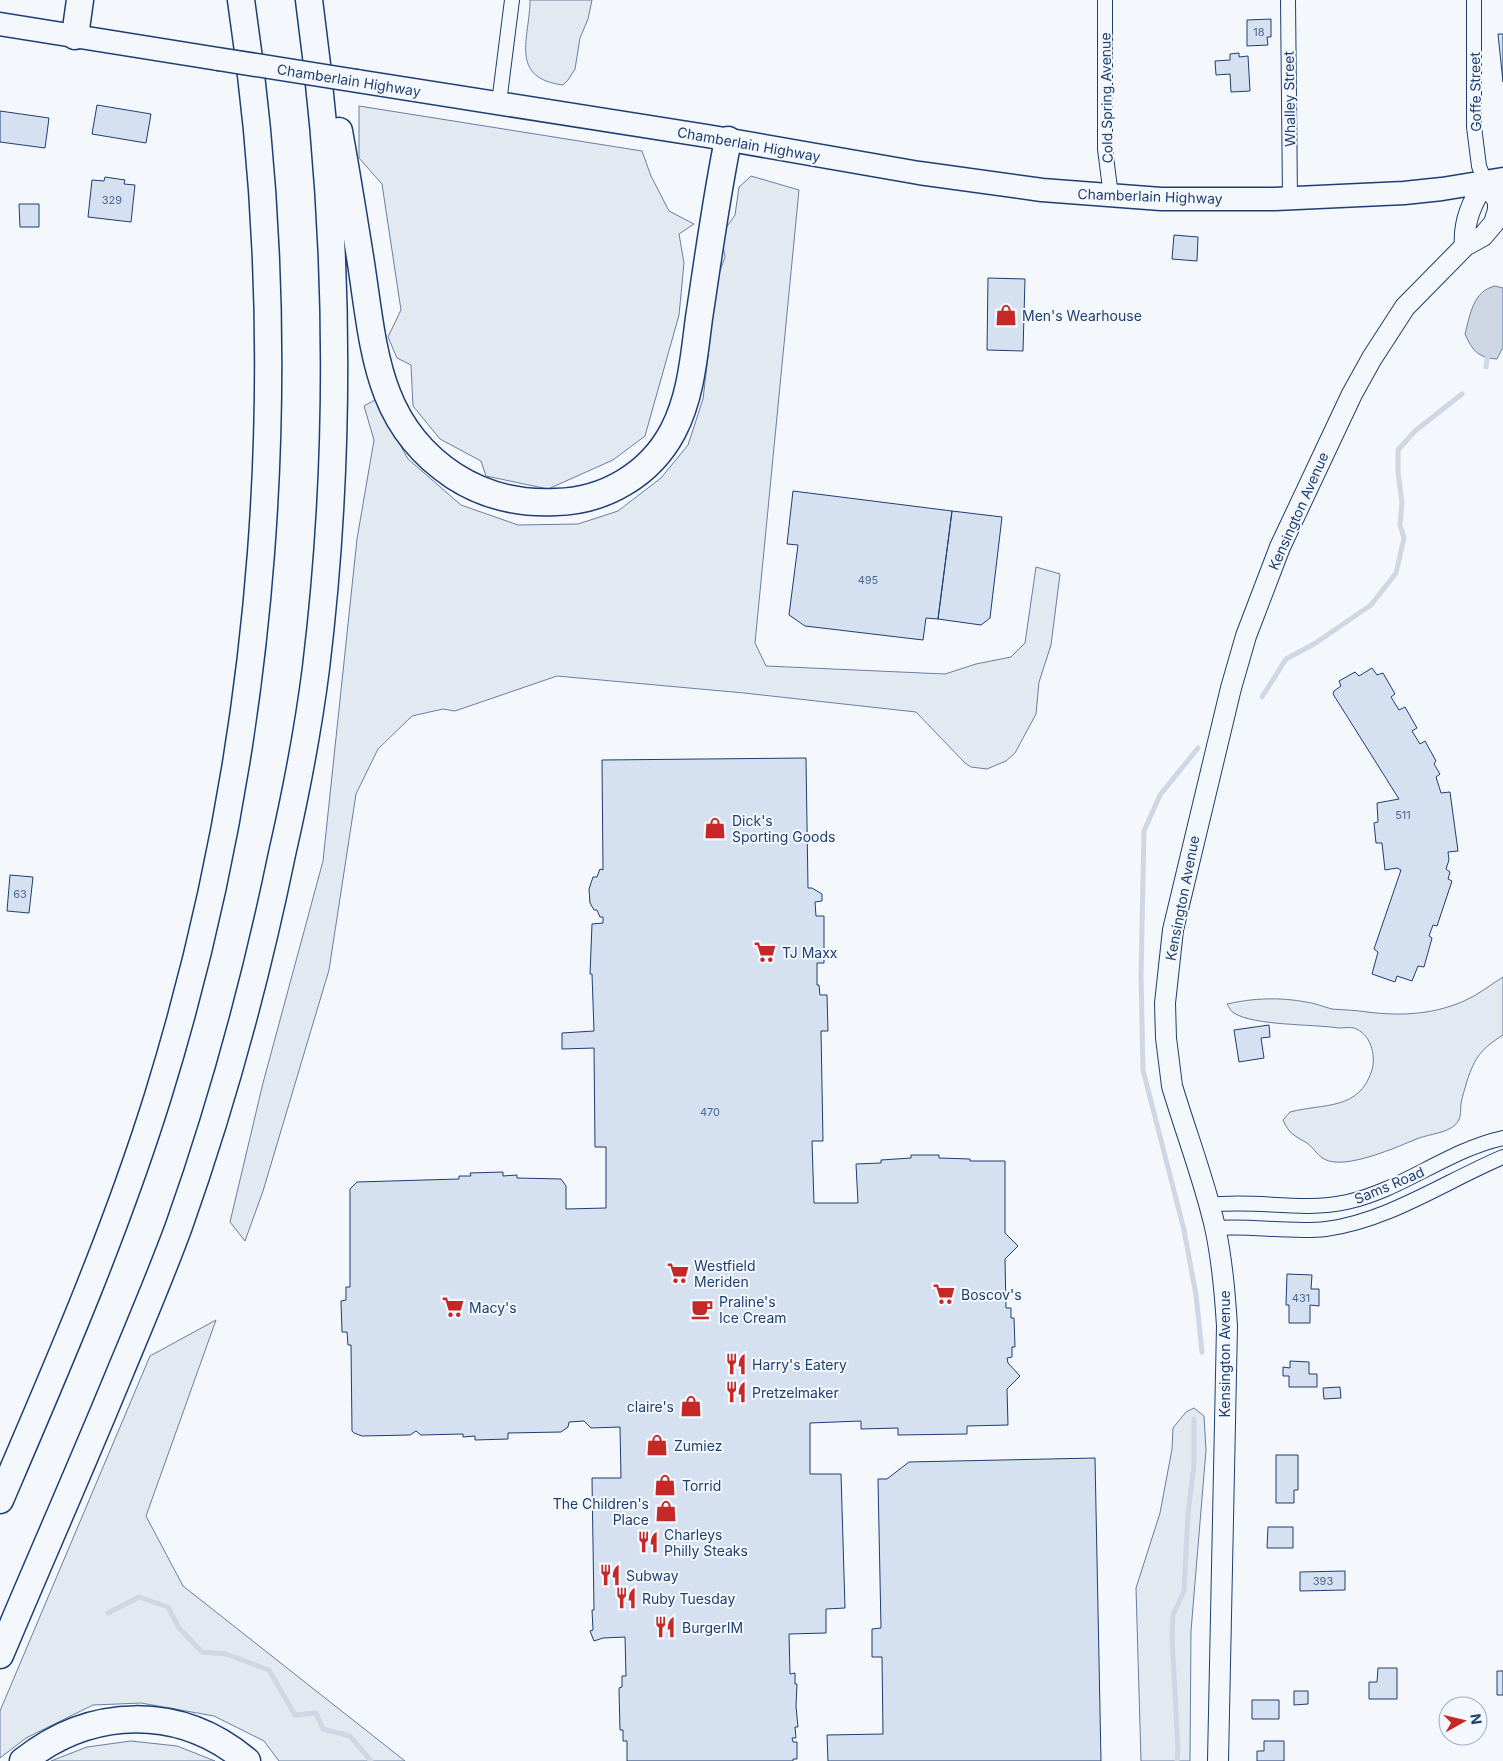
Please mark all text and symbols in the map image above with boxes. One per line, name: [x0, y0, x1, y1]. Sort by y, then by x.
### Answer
house number: 18: [1253, 25, 1265, 39]
street label: Cold Spring Avenue: [1096, 32, 1116, 164]
street label: Whalley Street: [1280, 50, 1298, 147]
street label: Goffe Street: [1466, 52, 1484, 132]
street label: Chamberlain Highway: [276, 60, 422, 100]
street label: Chamberlain Highway: [676, 123, 822, 165]
street label: Chamberlain Highway: [1077, 185, 1223, 207]
house number: 329: [102, 193, 122, 207]
shop icon: Men's Wearhouse: [993, 302, 1019, 328]
place label: Men's Wearhouse: [1022, 307, 1142, 324]
street label: Kensington Avenue: [1264, 449, 1332, 573]
house number: 495: [858, 573, 879, 587]
house number: 511: [1395, 808, 1411, 822]
place label: Dick's Sporting Goods: [732, 812, 835, 845]
shop icon: Dick's Sporting Goods: [702, 815, 728, 841]
street label: Kensington Avenue: [1162, 834, 1202, 962]
house number: 63: [13, 887, 27, 901]
supermarket icon: TJ Maxx: [752, 939, 778, 965]
place label: TJ Maxx: [782, 944, 838, 961]
house number: 470: [700, 1105, 720, 1119]
street label: Sams Road: [1352, 1163, 1426, 1207]
place label: Westfield Meriden: [694, 1257, 756, 1290]
supermarket icon: Westfield Meriden: [665, 1260, 691, 1286]
supermarket icon: Boscov's: [931, 1281, 957, 1307]
place label: Boscov's: [961, 1286, 1022, 1303]
street label: Kensington Avenue: [1216, 1290, 1233, 1418]
house number: 431: [1292, 1291, 1310, 1305]
place label: Praline's Ice Cream: [719, 1293, 787, 1326]
supermarket icon: Macy's: [440, 1294, 466, 1320]
cafe icon: Praline's Ice Cream: [689, 1296, 715, 1322]
place label: Macy's: [469, 1299, 517, 1316]
restaurant icon: Harry's Eatery: [723, 1351, 749, 1377]
place label: Harry's Eatery: [752, 1356, 847, 1373]
restaurant icon: Pretzelmaker: [723, 1379, 749, 1405]
place label: Pretzelmaker: [752, 1384, 839, 1401]
shop icon: claire's: [678, 1393, 704, 1419]
place label: claire's: [627, 1398, 674, 1415]
shop icon: Zumiez: [644, 1432, 670, 1458]
place label: Zumiez: [674, 1437, 722, 1454]
shop icon: Torrid: [652, 1472, 678, 1498]
place label: Torrid: [682, 1477, 721, 1494]
place label: The Children's Place: [553, 1495, 649, 1528]
shop icon: The Children's Place: [653, 1498, 679, 1524]
place label: Charleys Philly Steaks: [664, 1526, 748, 1559]
restaurant icon: Charleys Philly Steaks: [635, 1529, 661, 1555]
restaurant icon: Subway: [597, 1562, 623, 1588]
place label: Subway: [626, 1567, 679, 1584]
house number: 393: [1313, 1574, 1333, 1588]
restaurant icon: Ruby Tuesday: [613, 1585, 639, 1611]
place label: Ruby Tuesday: [642, 1590, 735, 1607]
restaurant icon: BurgerIM: [652, 1614, 678, 1640]
place label: BurgerIM: [682, 1619, 743, 1636]
north arrow: [1438, 1696, 1488, 1746]
text: N: [1467, 1713, 1486, 1726]

